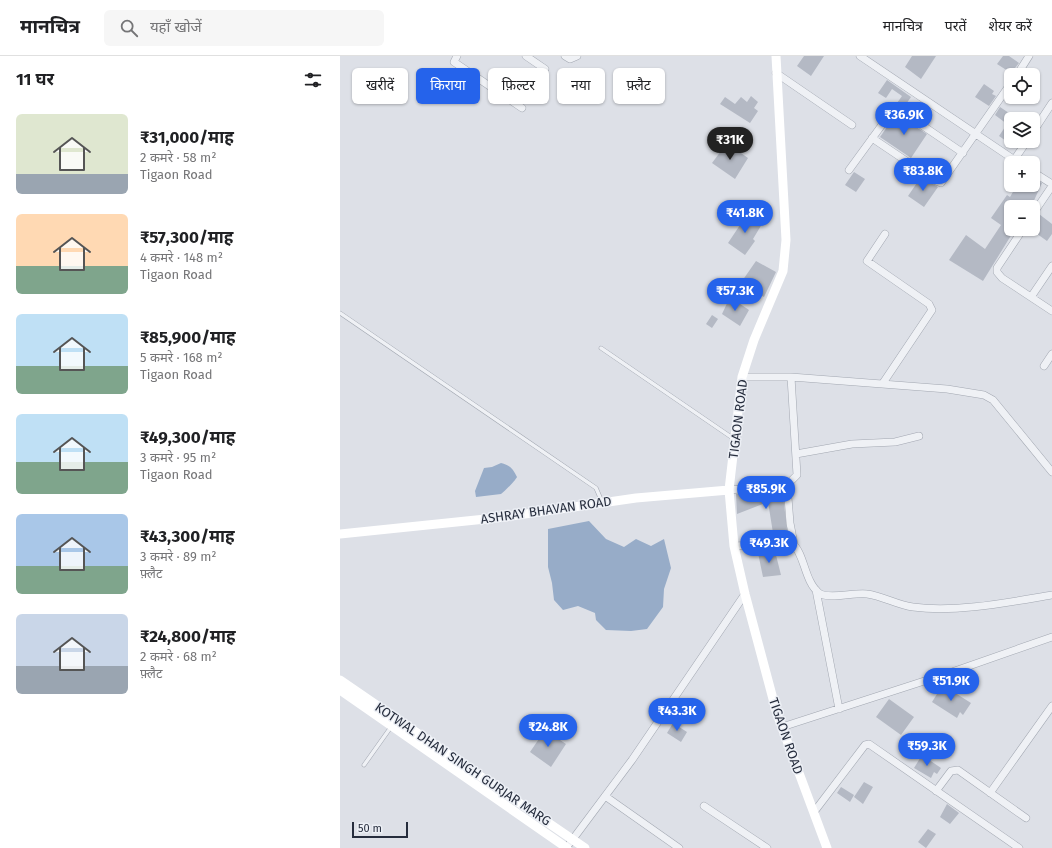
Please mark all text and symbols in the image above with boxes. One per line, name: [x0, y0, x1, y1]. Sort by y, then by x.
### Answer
search box: [104, 10, 384, 46]
text: मानचित्र: [20, 15, 80, 38]
icon: search: [118, 17, 140, 39]
text: यहाँ खोजें: [150, 18, 202, 36]
text: मानचित्र: [883, 18, 923, 35]
text: परतें: [945, 18, 966, 35]
text: शेयर करें: [988, 18, 1032, 35]
chip: खरीदें: [352, 68, 408, 104]
chip: किराया: [416, 68, 480, 104]
chip: फ़िल्टर: [488, 68, 549, 104]
chip: नया: [557, 68, 605, 104]
chip: फ़्लैट: [613, 68, 665, 104]
map controls: [1004, 68, 1040, 236]
button: locate: [1004, 68, 1040, 104]
text: 11 घर: [16, 69, 54, 90]
icon: filters: [302, 69, 324, 91]
pin: ₹36.9K: [871, 102, 937, 136]
text: ₹36.9K: [884, 107, 924, 122]
button: layers: [1004, 112, 1040, 148]
text: ₹31,000/माह: [140, 127, 234, 148]
pin: ₹31K: [706, 127, 754, 161]
icon: home: [48, 130, 96, 178]
text: ₹31K: [716, 132, 744, 147]
text: 2 कमरे · 58 m²: [140, 150, 216, 165]
button: +: [1004, 156, 1040, 192]
pin: ₹83.8K: [890, 158, 956, 192]
text: ₹83.8K: [903, 163, 943, 178]
text: Tigaon Road: [140, 167, 213, 182]
pin: ₹41.8K: [712, 200, 778, 234]
button: −: [1004, 200, 1040, 236]
text: ₹41.8K: [726, 205, 764, 220]
text: ₹57,300/माह: [140, 227, 233, 248]
icon: home: [48, 230, 96, 278]
text: 4 कमरे · 148 m²: [140, 250, 223, 265]
text: Tigaon Road: [140, 267, 213, 282]
pin: ₹57.3K: [702, 278, 768, 312]
text: ₹57.3K: [716, 283, 754, 298]
text: ₹85,900/माह: [140, 327, 236, 348]
icon: home: [48, 330, 96, 378]
text: 5 कमरे · 168 m²: [140, 350, 223, 365]
text: Tigaon Road: [140, 367, 213, 382]
street label: TIGAON ROAD: [726, 378, 750, 460]
text: ₹49,300/माह: [140, 427, 235, 448]
icon: home: [48, 430, 96, 478]
text: 3 कमरे · 95 m²: [140, 450, 216, 465]
text: Tigaon Road: [140, 467, 213, 482]
pin: ₹85.9K: [733, 476, 799, 510]
text: ₹85.9K: [746, 481, 786, 496]
street label: ASHRAY BHAVAN ROAD: [480, 493, 612, 527]
text: ₹43,300/माह: [140, 526, 235, 547]
icon: home: [48, 530, 96, 578]
pin: ₹49.3K: [736, 530, 802, 564]
text: ₹49.3K: [749, 535, 789, 550]
text: 3 कमरे · 89 m²: [140, 549, 217, 564]
text: फ़्लैट: [140, 566, 163, 581]
text: ₹24,800/माह: [140, 626, 236, 647]
icon: home: [48, 630, 96, 678]
text: 2 कमरे · 68 m²: [140, 649, 217, 664]
text: फ़्लैट: [140, 666, 163, 681]
pin: ₹51.9K: [918, 668, 984, 702]
text: ₹51.9K: [932, 673, 970, 688]
street label: TIGAON ROAD: [766, 696, 806, 776]
pin: ₹43.3K: [644, 698, 710, 732]
street label: KOTWAL DHAN SINGH GURJAR MARG: [372, 699, 554, 829]
text: ₹43.3K: [657, 703, 697, 718]
pin: ₹24.8K: [515, 714, 581, 748]
text: ₹24.8K: [528, 719, 568, 734]
pin: ₹59.3K: [894, 733, 960, 767]
text: ₹59.3K: [907, 738, 947, 753]
scale bar: [352, 820, 408, 839]
text: 50 m: [358, 822, 382, 835]

